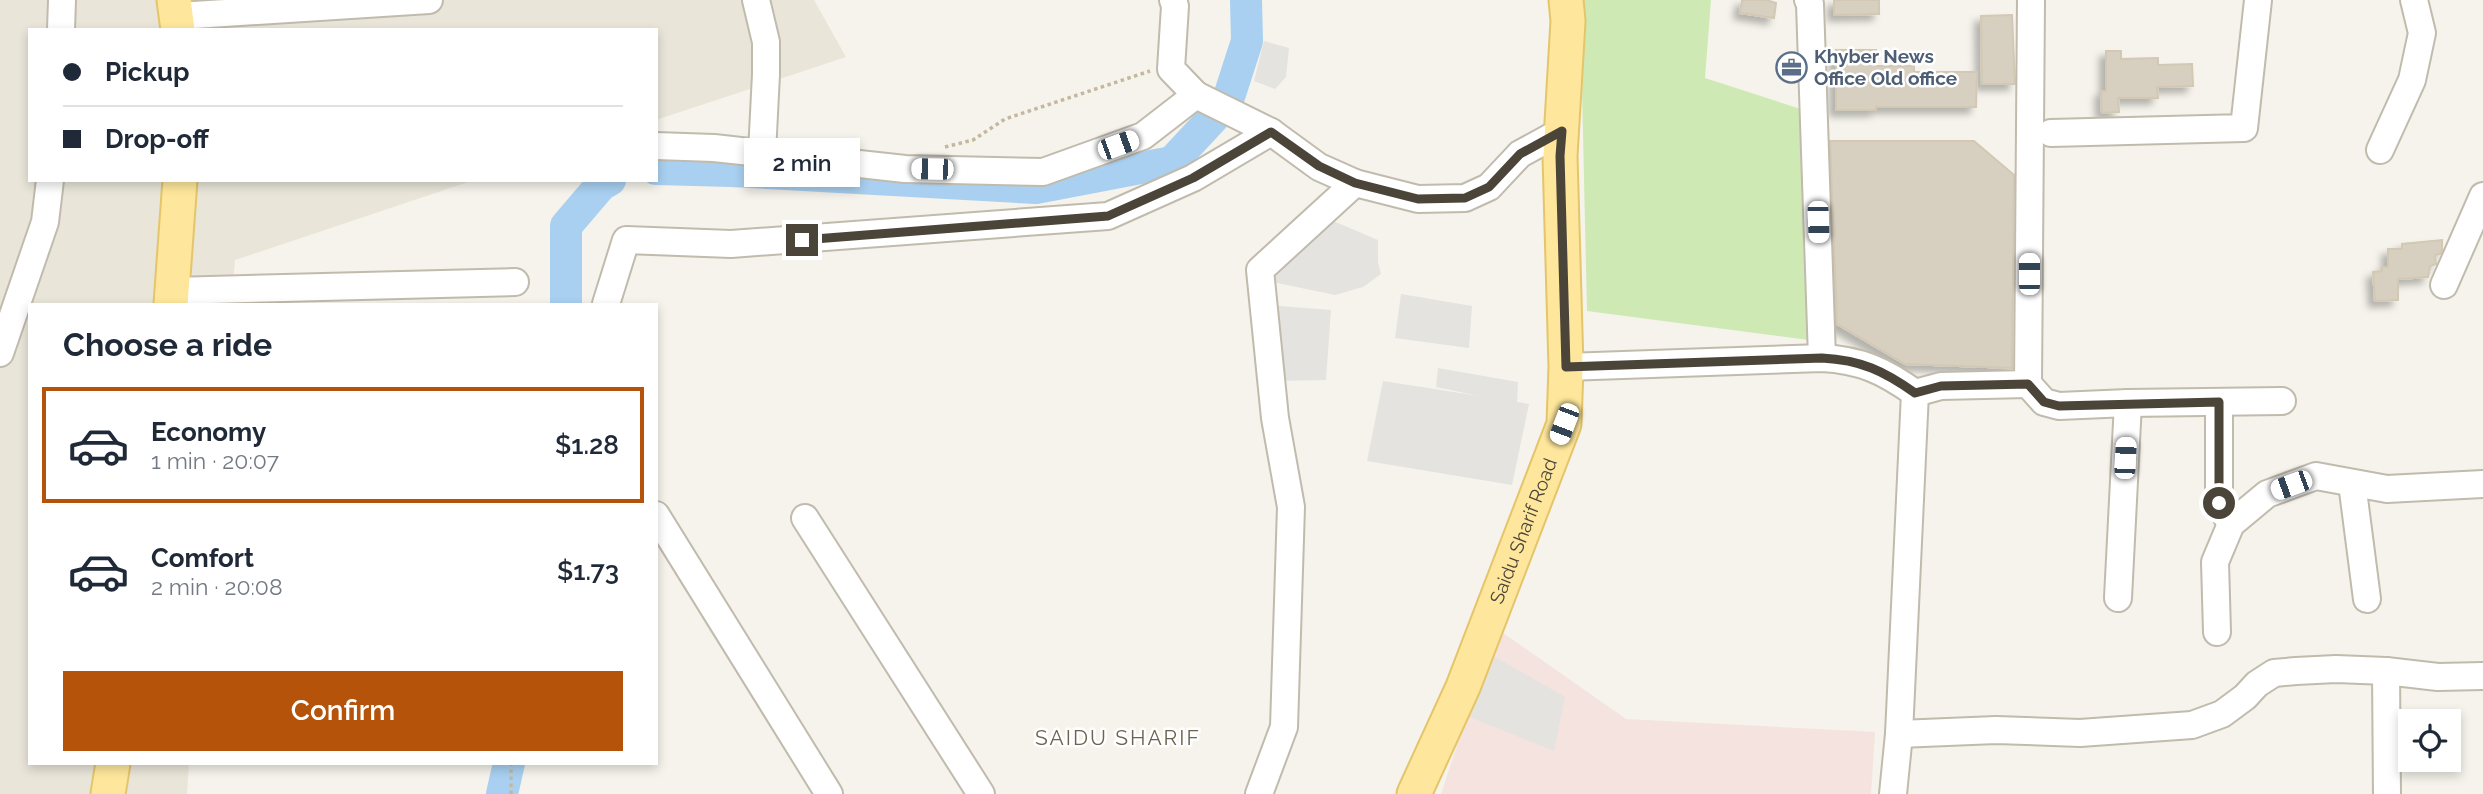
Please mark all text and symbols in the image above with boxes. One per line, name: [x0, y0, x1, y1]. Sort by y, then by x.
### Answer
place label: Khyber News Office Old office: [1814, 45, 1957, 89]
office icon: Khyber News Office Old office: [1774, 50, 1808, 84]
text: Pickup: [105, 57, 190, 87]
text: Drop-off: [105, 124, 209, 154]
car: [1095, 128, 1142, 162]
callout: 2 min: [744, 138, 860, 188]
text: 2 min: [773, 149, 831, 176]
car: [911, 158, 954, 180]
car: [1807, 201, 1830, 243]
route end: [786, 224, 818, 256]
car: [2019, 253, 2040, 295]
text: Choose a ride: [63, 326, 272, 363]
car: [1547, 401, 1582, 447]
icon: car: [67, 414, 130, 477]
text: Economy: [151, 417, 266, 447]
text: $1.28: [555, 430, 619, 460]
car: [2114, 436, 2137, 480]
text: 1 min · 20:07: [151, 447, 279, 474]
street label: Saidu Sharif Road: [1485, 455, 1561, 607]
car: [2268, 468, 2315, 502]
route start: [2203, 487, 2235, 519]
icon: car: [67, 540, 130, 603]
text: Comfort: [151, 543, 254, 573]
text: $1.73: [557, 556, 619, 586]
text: 2 min · 20:08: [151, 573, 283, 600]
button: Confirm: [63, 671, 623, 751]
map controls: [2398, 709, 2461, 772]
button: locate: [2398, 709, 2461, 772]
district label: SAIDU SHARIF: [1035, 725, 1201, 750]

